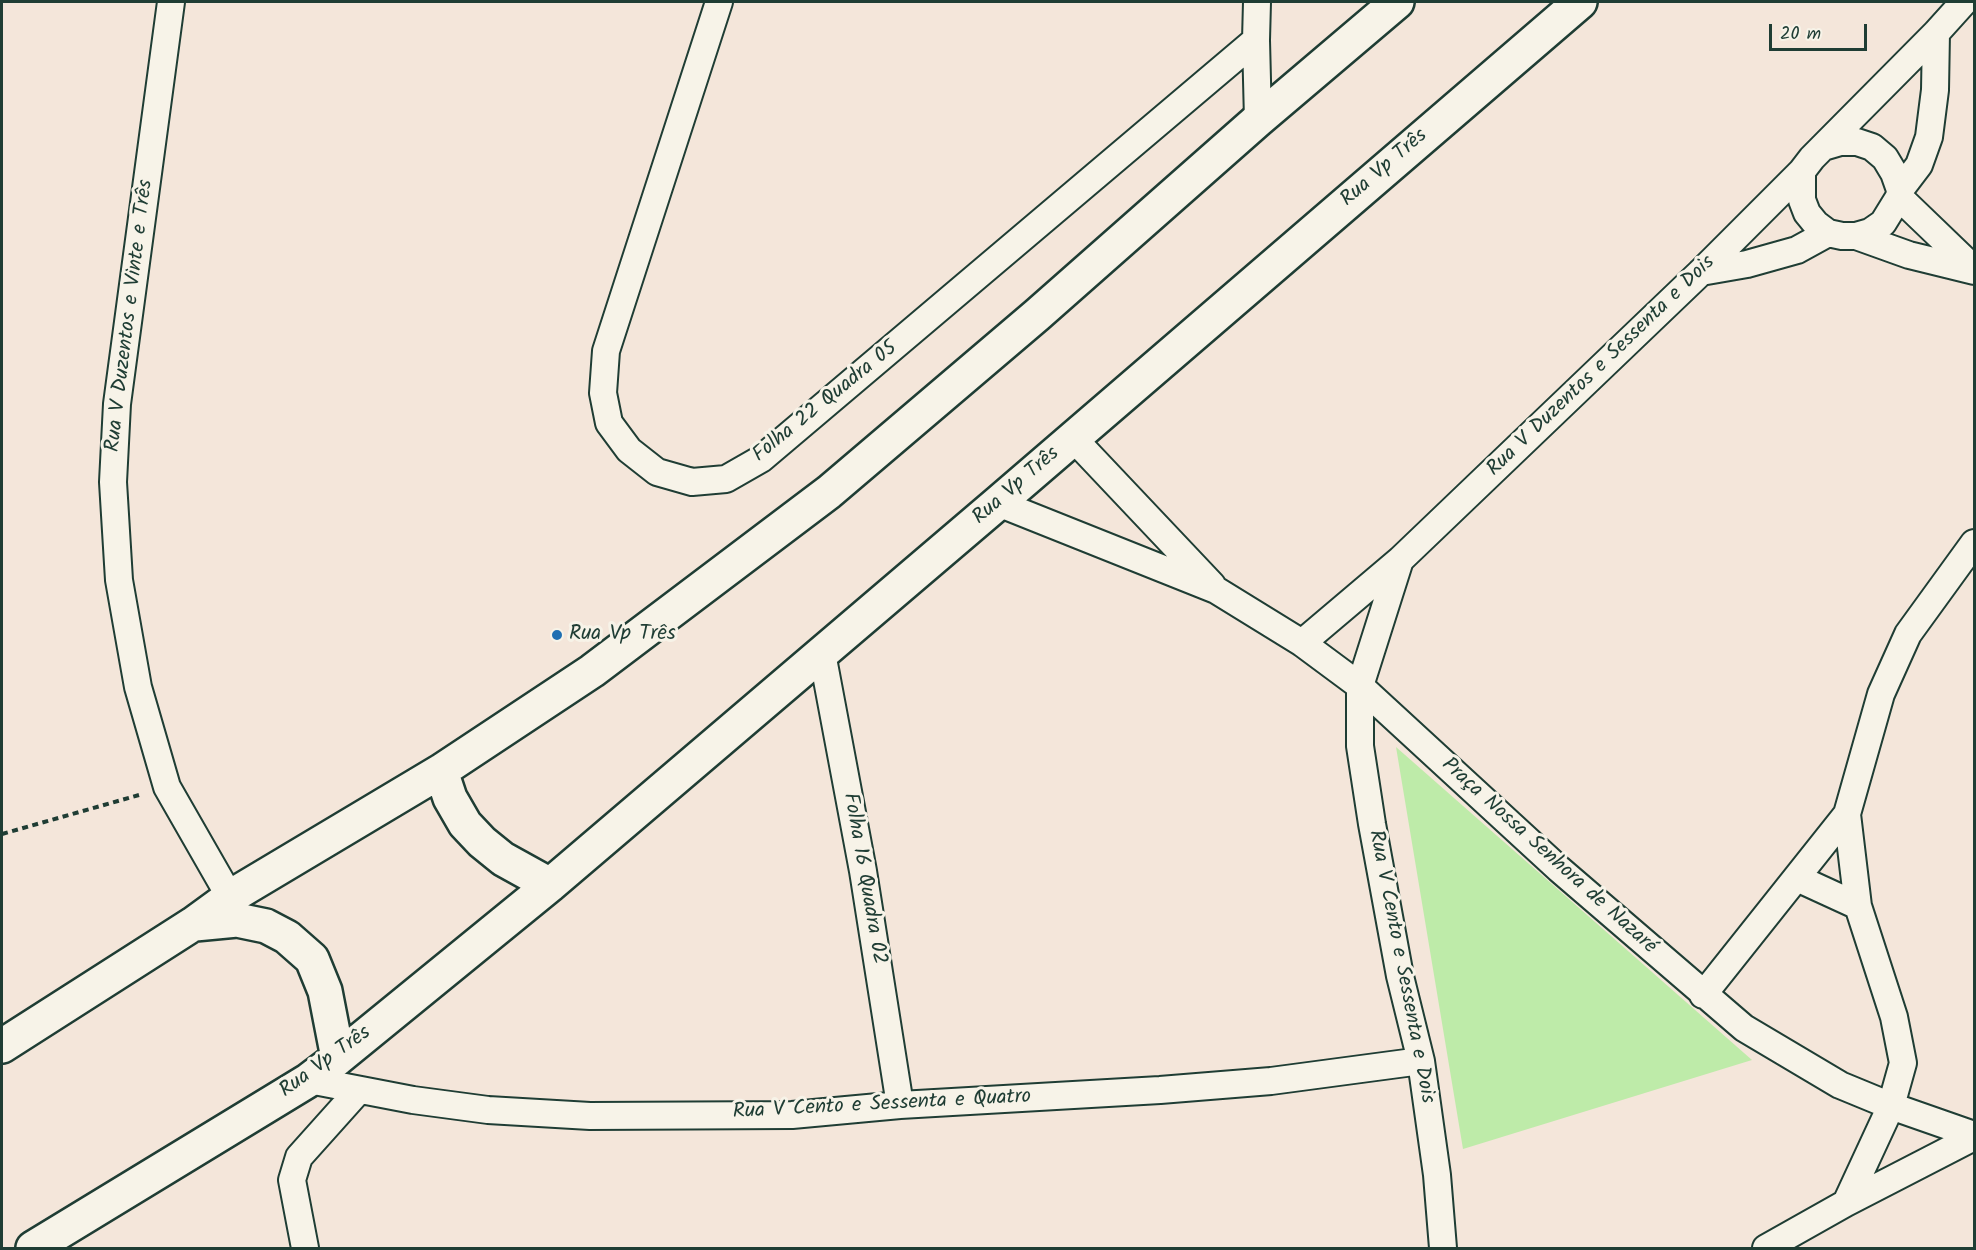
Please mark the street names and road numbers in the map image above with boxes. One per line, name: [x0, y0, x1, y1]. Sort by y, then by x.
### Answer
street label: Rua Vp Três: [1337, 125, 1433, 213]
street label: Rua V Duzentos e Vinte e Três: [102, 178, 160, 454]
street label: Rua V Duzentos e Sessenta e Dois: [1483, 251, 1721, 483]
street label: Folha 22 Quadra 05: [749, 337, 903, 469]
street label: Rua Vp Três: [969, 443, 1065, 531]
street label: Praça Nossa Senhora de Nazaré: [1435, 754, 1661, 960]
street label: Folha 16 Quadra 02: [836, 791, 890, 967]
street label: Rua V Cento e Sessenta e Dois: [1361, 828, 1439, 1106]
street label: Rua Vp Três: [275, 1021, 377, 1105]
street label: Rua V Cento e Sessenta e Quatro: [732, 1086, 1032, 1126]

